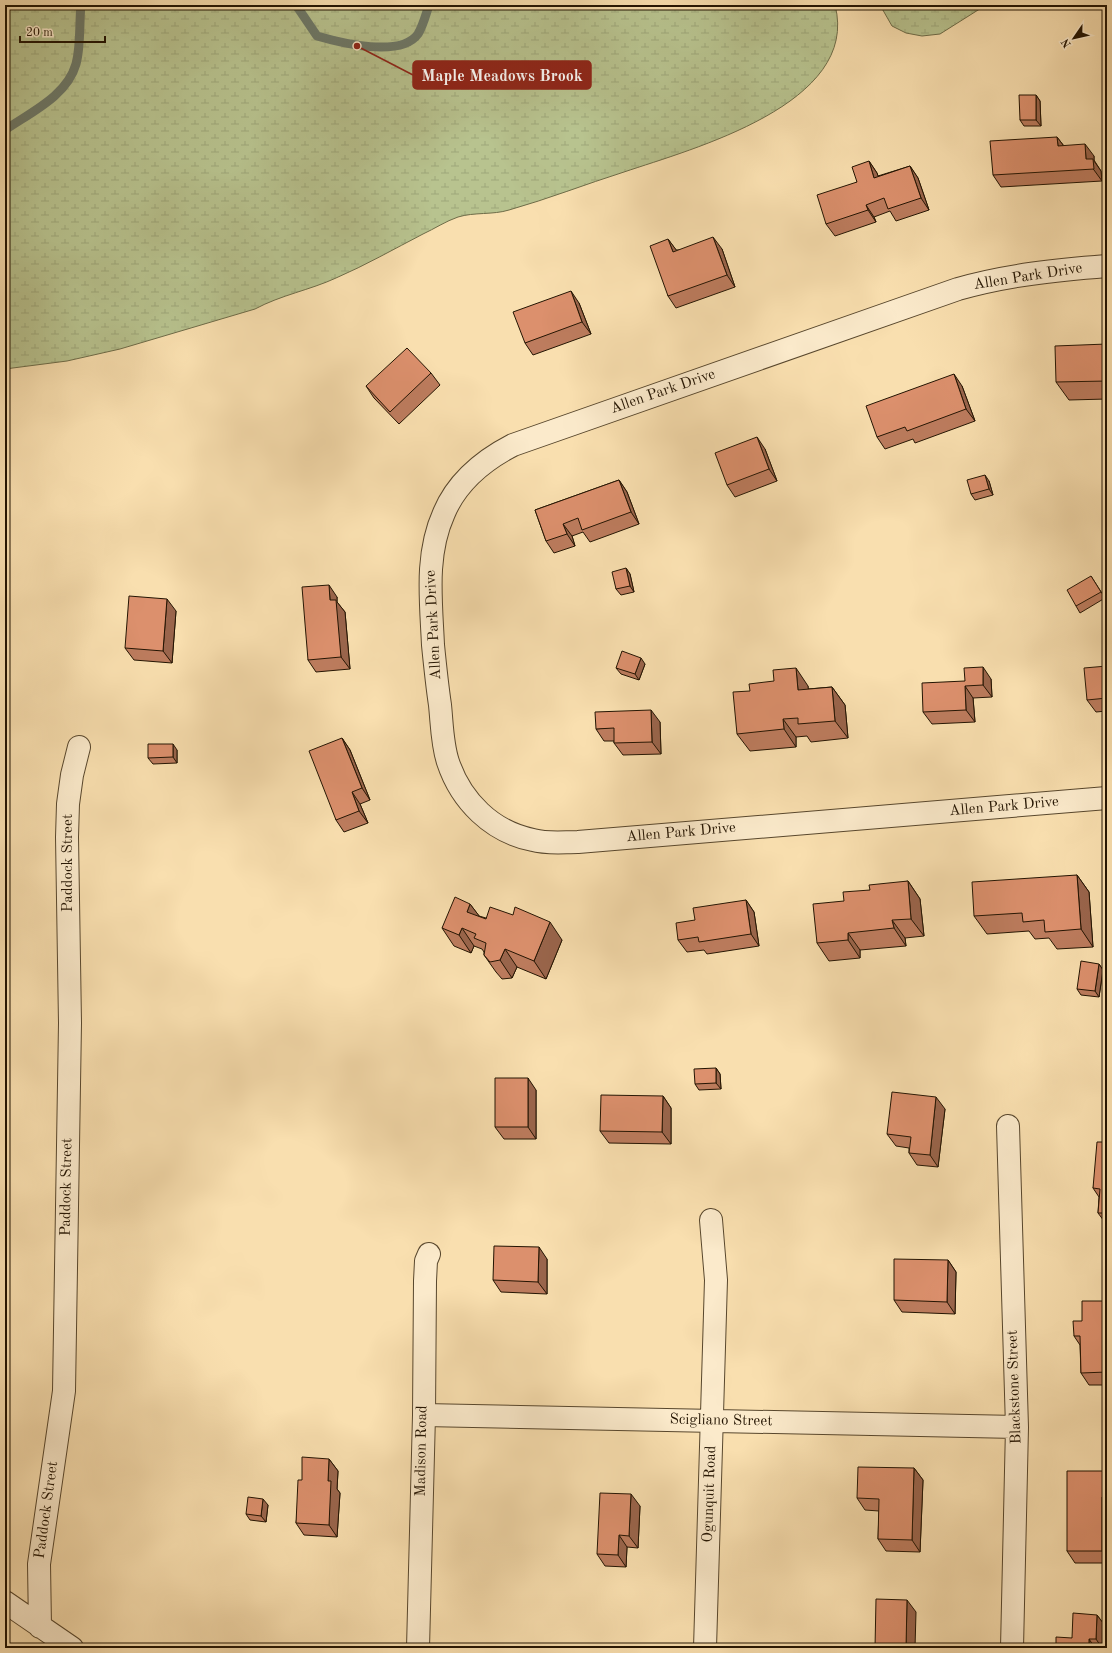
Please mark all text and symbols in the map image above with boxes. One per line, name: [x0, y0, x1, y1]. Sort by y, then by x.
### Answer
scale bar: [20, 18, 105, 44]
north arrow: [1054, 18, 1094, 58]
text: 20 m: [26, 27, 53, 39]
text: N: [1060, 36, 1074, 49]
callout: Maple Meadows Brook: [413, 61, 591, 89]
text: Maple Meadows Brook: [421, 69, 583, 85]
street label: Allen Park Drive: [973, 261, 1084, 293]
street label: Allen Park Drive: [609, 367, 717, 417]
street label: Allen Park Drive: [424, 570, 444, 680]
street label: Allen Park Drive: [949, 795, 1059, 819]
street label: Paddock Street: [61, 814, 76, 912]
street label: Allen Park Drive: [626, 821, 736, 845]
street label: Paddock Street: [59, 1138, 75, 1236]
street label: Blackstone Street: [1006, 1330, 1024, 1444]
street label: Madison Road: [414, 1405, 430, 1497]
street label: Scigliano Street: [669, 1413, 773, 1429]
street label: Ogunquit Road: [701, 1445, 719, 1543]
street label: Paddock Street: [33, 1460, 61, 1560]

